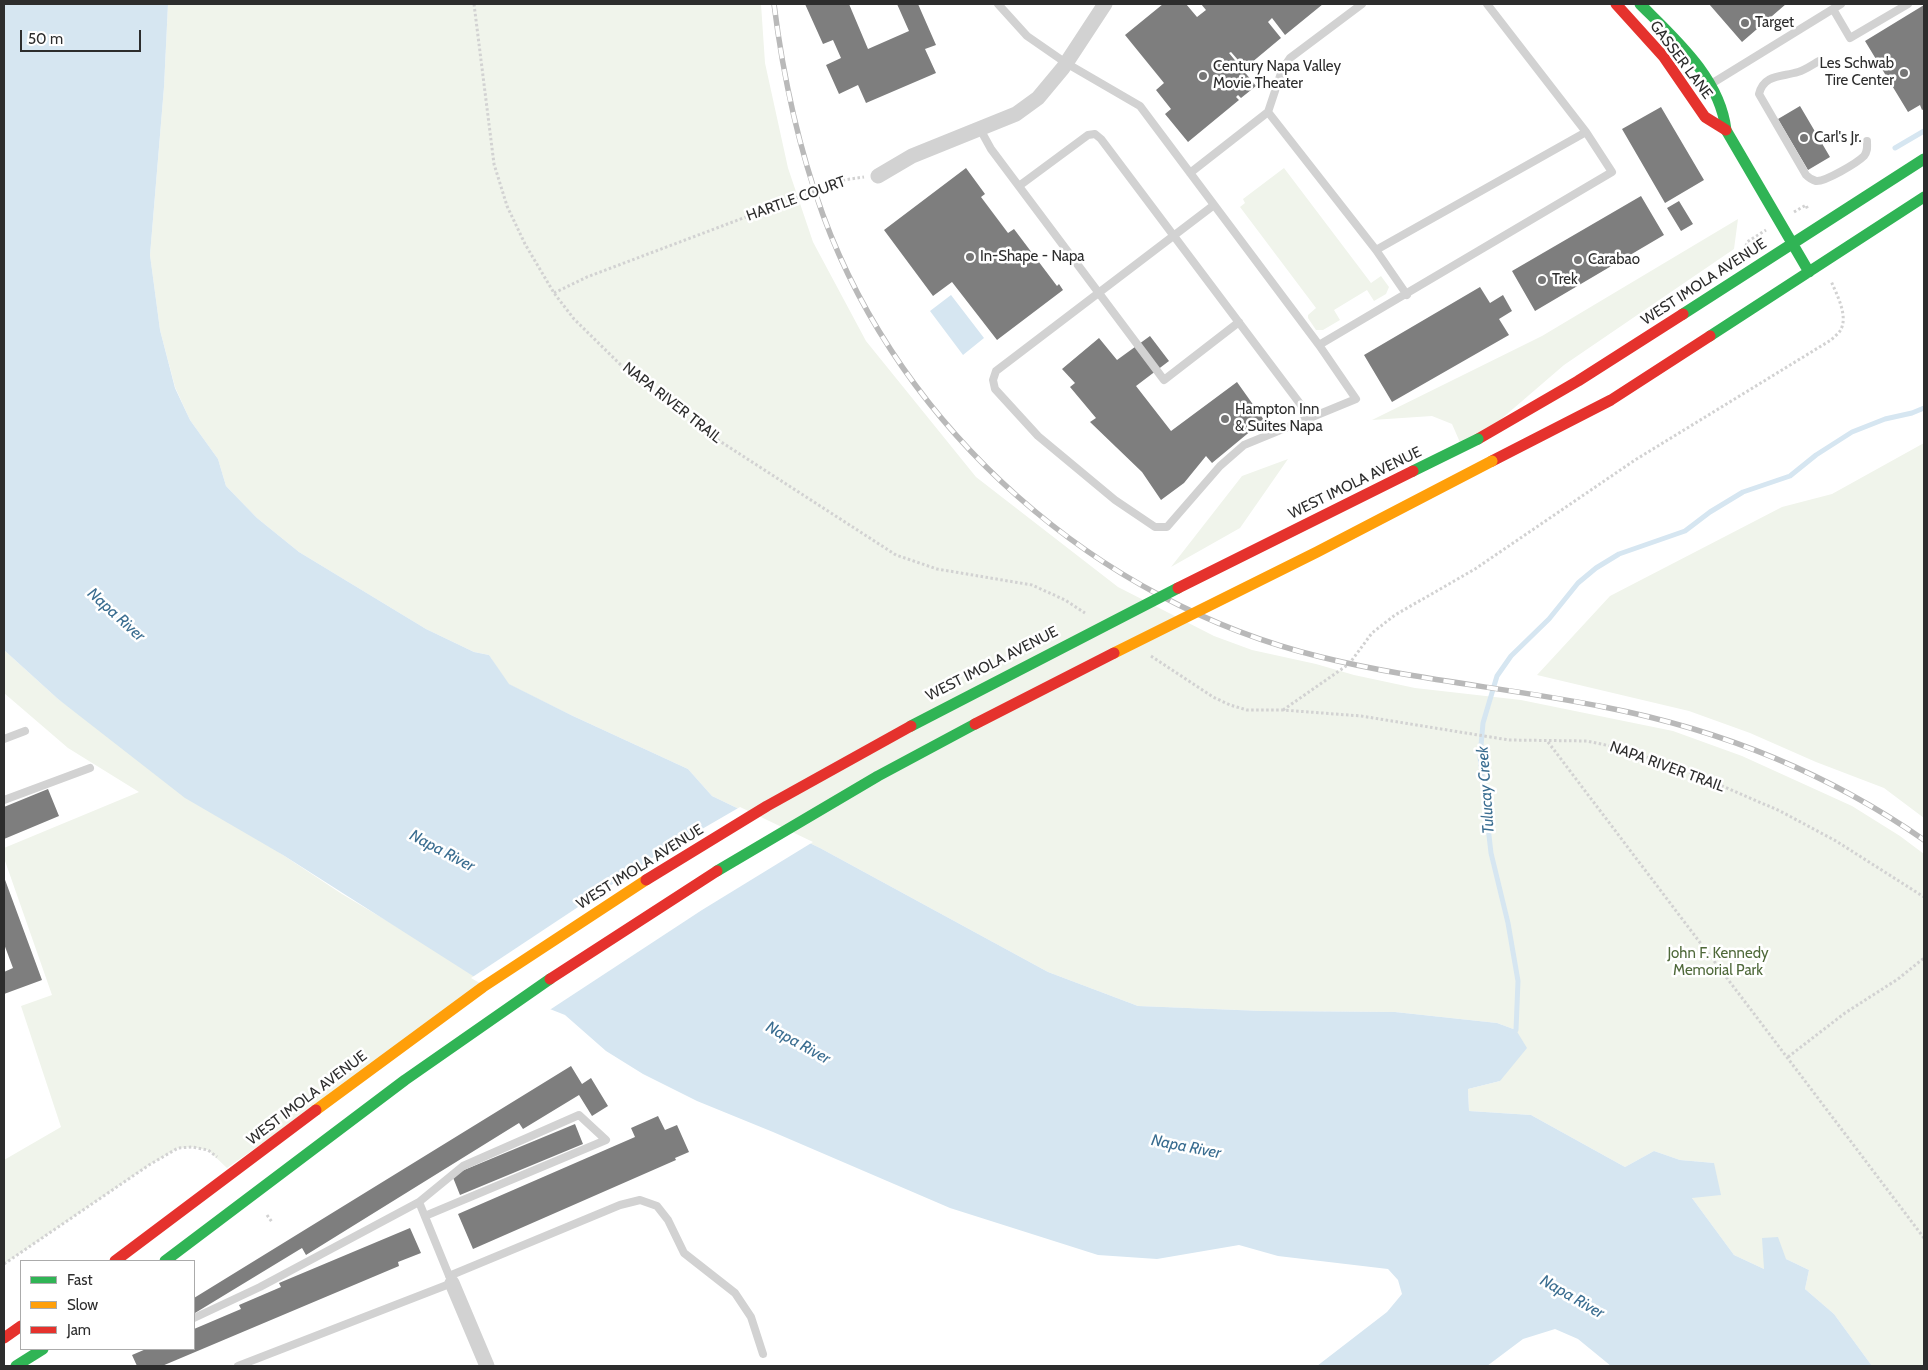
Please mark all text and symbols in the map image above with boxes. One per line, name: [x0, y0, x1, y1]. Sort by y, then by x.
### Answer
place label: Target: [1755, 14, 1794, 32]
street label: GASSER LANE: [1646, 17, 1716, 103]
marker: Target: [1739, 17, 1751, 29]
scale bar: [22, 20, 144, 52]
text: 50 m: [28, 30, 63, 48]
place label: Les Schwab Tire Center: [1819, 55, 1894, 90]
place label: Century Napa Valley Movie Theater: [1213, 58, 1341, 93]
marker: Les Schwab Tire Center: [1898, 67, 1910, 79]
marker: Century Napa Valley Movie Theater: [1197, 70, 1209, 82]
place label: Carl's Jr.: [1814, 129, 1862, 147]
marker: Carl's Jr.: [1798, 132, 1810, 144]
street label: HARTLE COURT: [744, 173, 848, 225]
street label: WEST IMOLA AVENUE: [1638, 235, 1770, 329]
place label: In-Shape - Napa: [980, 248, 1085, 266]
marker: In-Shape - Napa: [964, 251, 976, 263]
place label: Carabao: [1588, 251, 1640, 269]
marker: Carabao: [1572, 254, 1584, 266]
place label: Trek: [1552, 271, 1578, 289]
marker: Trek: [1536, 274, 1548, 286]
street label: NAPA RIVER TRAIL: [619, 359, 725, 447]
place label: Hampton Inn & Suites Napa: [1235, 401, 1323, 436]
marker: Hampton Inn & Suites Napa: [1219, 413, 1231, 425]
street label: WEST IMOLA AVENUE: [1286, 443, 1424, 523]
water label: Napa River: [83, 584, 149, 646]
street label: WEST IMOLA AVENUE: [923, 623, 1061, 705]
street label: NAPA RIVER TRAIL: [1607, 738, 1727, 796]
water label: Tulucay Creek: [1473, 746, 1499, 834]
street label: WEST IMOLA AVENUE: [573, 821, 707, 913]
water label: Napa River: [406, 826, 478, 876]
park label: John F. Kennedy Memorial Park: [1667, 945, 1769, 980]
water label: Napa River: [762, 1017, 834, 1069]
street label: WEST IMOLA AVENUE: [243, 1047, 371, 1149]
water label: Napa River: [1149, 1131, 1223, 1163]
legend: [20, 1260, 195, 1350]
text: Fast: [67, 1271, 92, 1289]
water label: Napa River: [1537, 1271, 1607, 1323]
text: Slow: [67, 1296, 98, 1314]
text: Jam: [67, 1321, 91, 1339]

